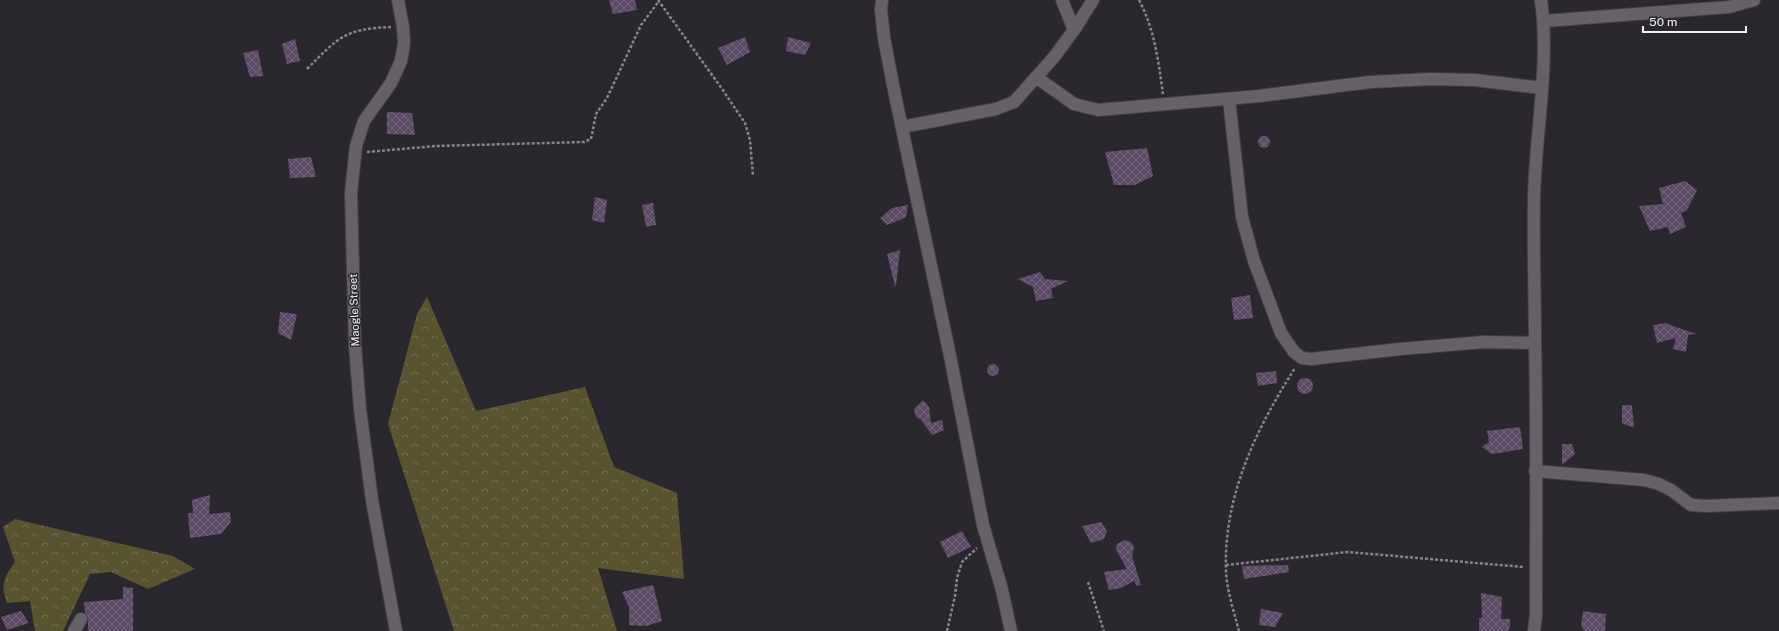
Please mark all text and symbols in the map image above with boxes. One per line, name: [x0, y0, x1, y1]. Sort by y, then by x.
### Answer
scale bar: [1643, 8, 1746, 34]
text: 50 m: [1649, 15, 1677, 29]
street label: Maogle Street: [347, 273, 361, 347]

